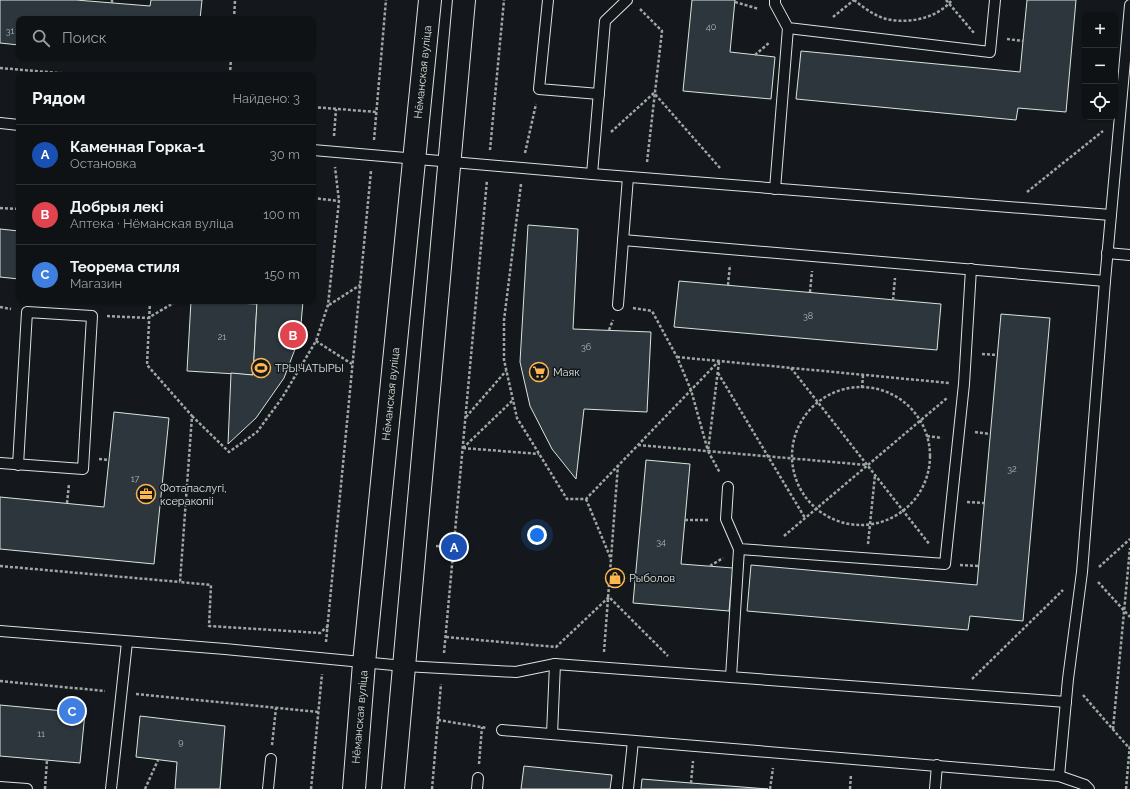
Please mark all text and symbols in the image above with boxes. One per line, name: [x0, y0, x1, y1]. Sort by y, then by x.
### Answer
map controls: [1082, 12, 1118, 120]
button: +: [1082, 12, 1118, 48]
search box: [16, 16, 316, 60]
house number: 40: [706, 22, 717, 32]
street label: Нёманская вуліца: [412, 25, 434, 119]
house number: 31: [6, 26, 14, 36]
icon: search: [30, 27, 52, 49]
text: Поиск: [62, 29, 107, 47]
button: −: [1082, 48, 1118, 84]
button: locate: [1082, 84, 1118, 120]
text: Рядом: [32, 88, 85, 108]
text: Найдено: 3: [232, 91, 300, 106]
text: Каменная Горка-1: [70, 138, 205, 156]
text: A: [41, 147, 49, 162]
text: 30 m: [270, 147, 300, 162]
text: Остановка: [70, 156, 136, 171]
text: Добрыя лекі: [70, 198, 163, 216]
text: B: [41, 207, 49, 222]
text: 100 m: [263, 207, 300, 222]
text: Аптека · Нёманская вуліца: [70, 216, 234, 231]
text: Теорема стиля: [70, 258, 180, 276]
text: C: [41, 267, 49, 282]
text: 150 m: [264, 267, 300, 282]
text: Магазин: [70, 276, 122, 291]
house number: 38: [803, 311, 813, 321]
pin: B: [280, 320, 306, 350]
house number: 21: [218, 332, 226, 342]
house number: 36: [581, 342, 592, 352]
street label: Нёманская вуліца: [380, 347, 402, 441]
sports icon: ТРЫЧАТЫРЫ: [250, 357, 272, 379]
supermarket icon: Маяк: [528, 361, 550, 383]
place label: ТРЫЧАТЫРЫ: [275, 362, 344, 375]
place label: Маяк: [553, 366, 580, 379]
house number: 32: [1007, 464, 1017, 474]
house number: 17: [131, 474, 139, 484]
place label: Фотапаслугі, ксеракопіі: [160, 482, 227, 508]
office icon: Фотапаслугі, ксеракопіі: [135, 483, 157, 505]
your location: [527, 525, 547, 545]
pin: A: [441, 532, 467, 562]
house number: 34: [656, 537, 666, 547]
shop icon: Рыболов: [604, 567, 626, 589]
place label: Рыболов: [629, 572, 675, 585]
street label: Нёманская вуліца: [349, 670, 371, 764]
pin: C: [59, 696, 85, 726]
house number: 11: [37, 729, 45, 739]
house number: 9: [178, 737, 184, 747]

